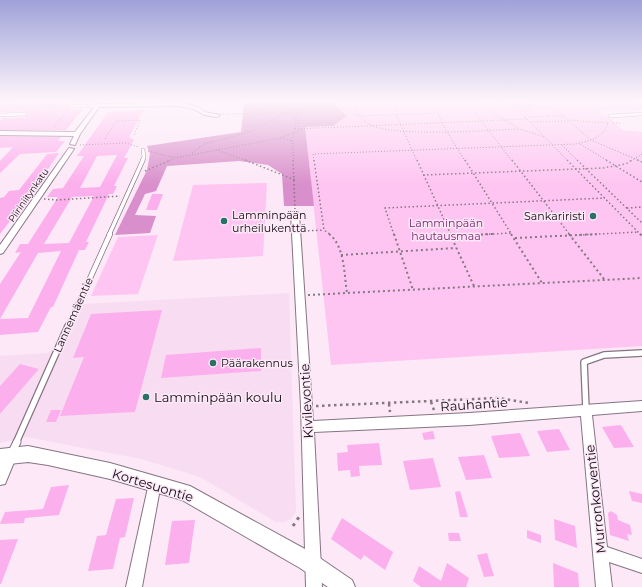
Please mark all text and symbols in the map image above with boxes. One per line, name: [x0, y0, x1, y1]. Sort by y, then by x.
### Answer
street label: Piiriniitynkatu: [6, 166, 50, 224]
place label: Lamminpään urheilukenttä: [232, 208, 307, 235]
place label: Sankariristi: [524, 209, 585, 223]
marker: Sankariristi: [588, 211, 598, 221]
marker: Lamminpään urheilukenttä: [219, 216, 229, 226]
park label: Lamminpään hautausmaa: [409, 216, 483, 243]
street label: Lannemäentie: [50, 275, 96, 355]
place label: Päärakennus: [221, 356, 293, 370]
marker: Päärakennus: [208, 358, 218, 368]
street label: Kivilevontie: [296, 363, 316, 439]
place label: Lamminpään koulu: [154, 389, 282, 405]
marker: Lamminpään koulu: [141, 392, 151, 402]
street label: Rauhantie: [440, 394, 508, 414]
street label: Murronkorventie: [581, 444, 609, 554]
street label: Kortesuontie: [110, 465, 196, 505]

